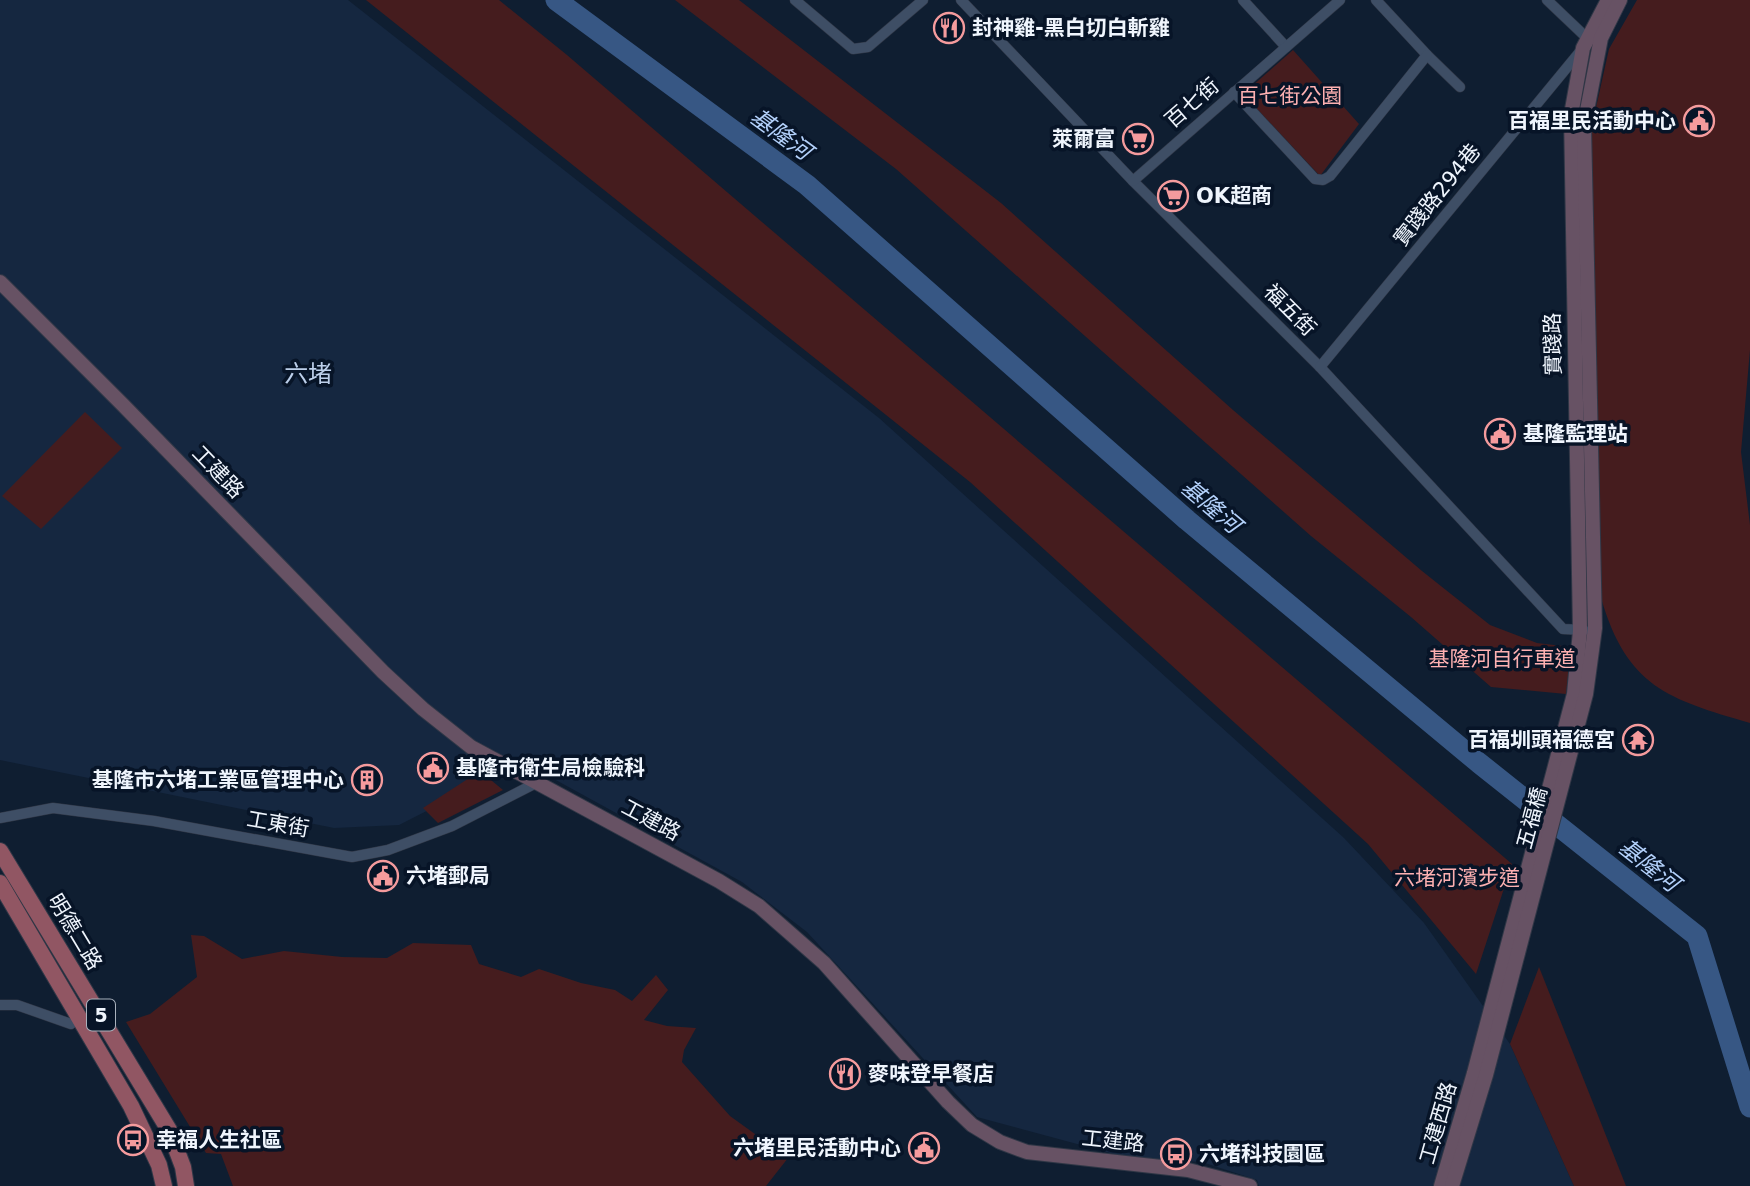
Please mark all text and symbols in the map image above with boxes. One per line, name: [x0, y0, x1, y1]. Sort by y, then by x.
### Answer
restaurant icon: 封神雞-黑白切白斬雞: [932, 11, 966, 45]
place label: 封神雞-黑白切白斬雞: [972, 16, 1170, 40]
street label: 百七街: [1160, 73, 1224, 133]
park label: 百七街公園: [1238, 84, 1343, 108]
water label: 基隆河: [745, 103, 820, 167]
public building icon: 百福里民活動中心: [1682, 104, 1716, 138]
place label: 百福里民活動中心: [1508, 109, 1676, 133]
supermarket icon: 萊爾富: [1121, 122, 1155, 156]
place label: 萊爾富: [1052, 127, 1115, 151]
street label: 實踐路294巷: [1389, 139, 1485, 251]
supermarket icon: OK超商: [1156, 179, 1190, 213]
place label: OK超商: [1196, 184, 1272, 208]
street label: 福五街: [1259, 279, 1321, 341]
street label: 實踐路: [1540, 312, 1566, 376]
district label: 六堵: [284, 360, 332, 388]
public building icon: 基隆監理站: [1483, 417, 1517, 451]
place label: 基隆監理站: [1523, 422, 1628, 446]
street label: 工建路: [187, 441, 249, 503]
water label: 基隆河: [1176, 474, 1249, 541]
park label: 基隆河自行車道: [1429, 647, 1576, 671]
temple icon: 百福圳頭福德宮: [1621, 723, 1655, 757]
place label: 百福圳頭福德宮: [1468, 728, 1615, 752]
public building icon: 基隆市衛生局檢驗科: [416, 751, 450, 785]
place label: 基隆市衛生局檢驗科: [456, 756, 645, 780]
building icon: 基隆市六堵工業區管理中心: [350, 763, 384, 797]
place label: 基隆市六堵工業區管理中心: [92, 768, 344, 792]
street label: 五福橋: [1512, 784, 1552, 852]
street label: 工建路: [618, 795, 684, 845]
street label: 工東街: [245, 807, 311, 841]
water label: 基隆河: [1614, 834, 1687, 899]
public building icon: 六堵郵局: [366, 859, 400, 893]
place label: 六堵郵局: [406, 864, 490, 888]
park label: 六堵河濱步道: [1394, 866, 1520, 890]
street label: 明德二路: [43, 890, 107, 974]
road number: 5: [87, 1000, 115, 1030]
restaurant icon: 麥味登早餐店: [828, 1057, 862, 1091]
place label: 麥味登早餐店: [868, 1062, 994, 1086]
street label: 工建西路: [1415, 1079, 1461, 1167]
bus stop icon: 幸福人生社區: [116, 1123, 150, 1157]
street label: 工建路: [1080, 1126, 1146, 1156]
place label: 幸福人生社區: [156, 1128, 282, 1152]
public building icon: 六堵里民活動中心: [907, 1131, 941, 1165]
place label: 六堵里民活動中心: [733, 1136, 901, 1160]
bus stop icon: 六堵科技園區: [1159, 1137, 1193, 1171]
place label: 六堵科技園區: [1199, 1142, 1325, 1166]

